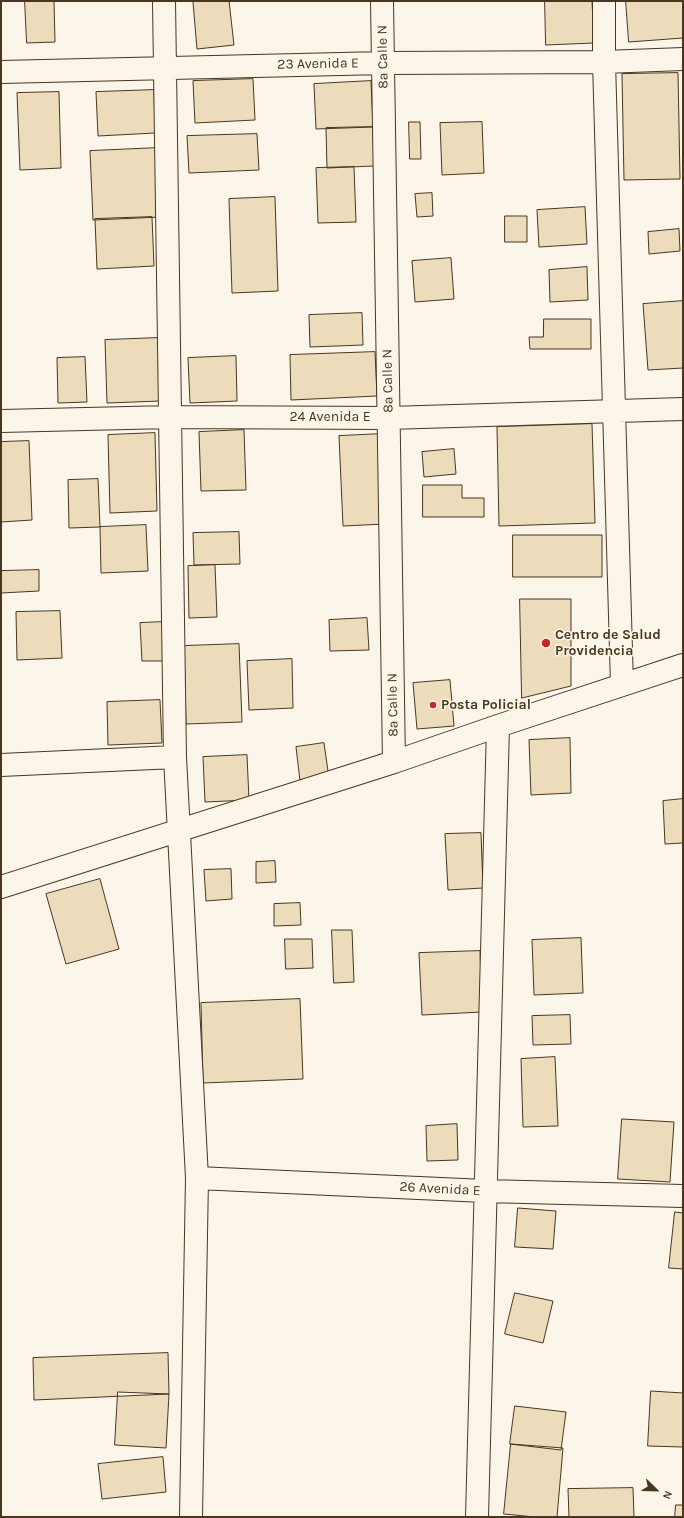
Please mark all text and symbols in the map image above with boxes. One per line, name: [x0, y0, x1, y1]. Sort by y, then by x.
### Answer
street label: 8a Calle N: [374, 25, 392, 89]
street label: 23 Avenida E: [277, 55, 359, 73]
street label: 8a Calle N: [379, 349, 397, 413]
street label: 24 Avenida E: [289, 409, 371, 425]
place label: Centro de Salud Providencia: [555, 627, 661, 660]
marker: Centro de Salud Providencia: [540, 637, 552, 649]
street label: 8a Calle N: [384, 673, 402, 737]
place label: Posta Policial: [441, 697, 531, 713]
marker: Posta Policial: [428, 700, 438, 710]
street label: 26 Avenida E: [399, 1178, 481, 1200]
north arrow: [636, 1470, 676, 1510]
text: N: [660, 1489, 675, 1501]

